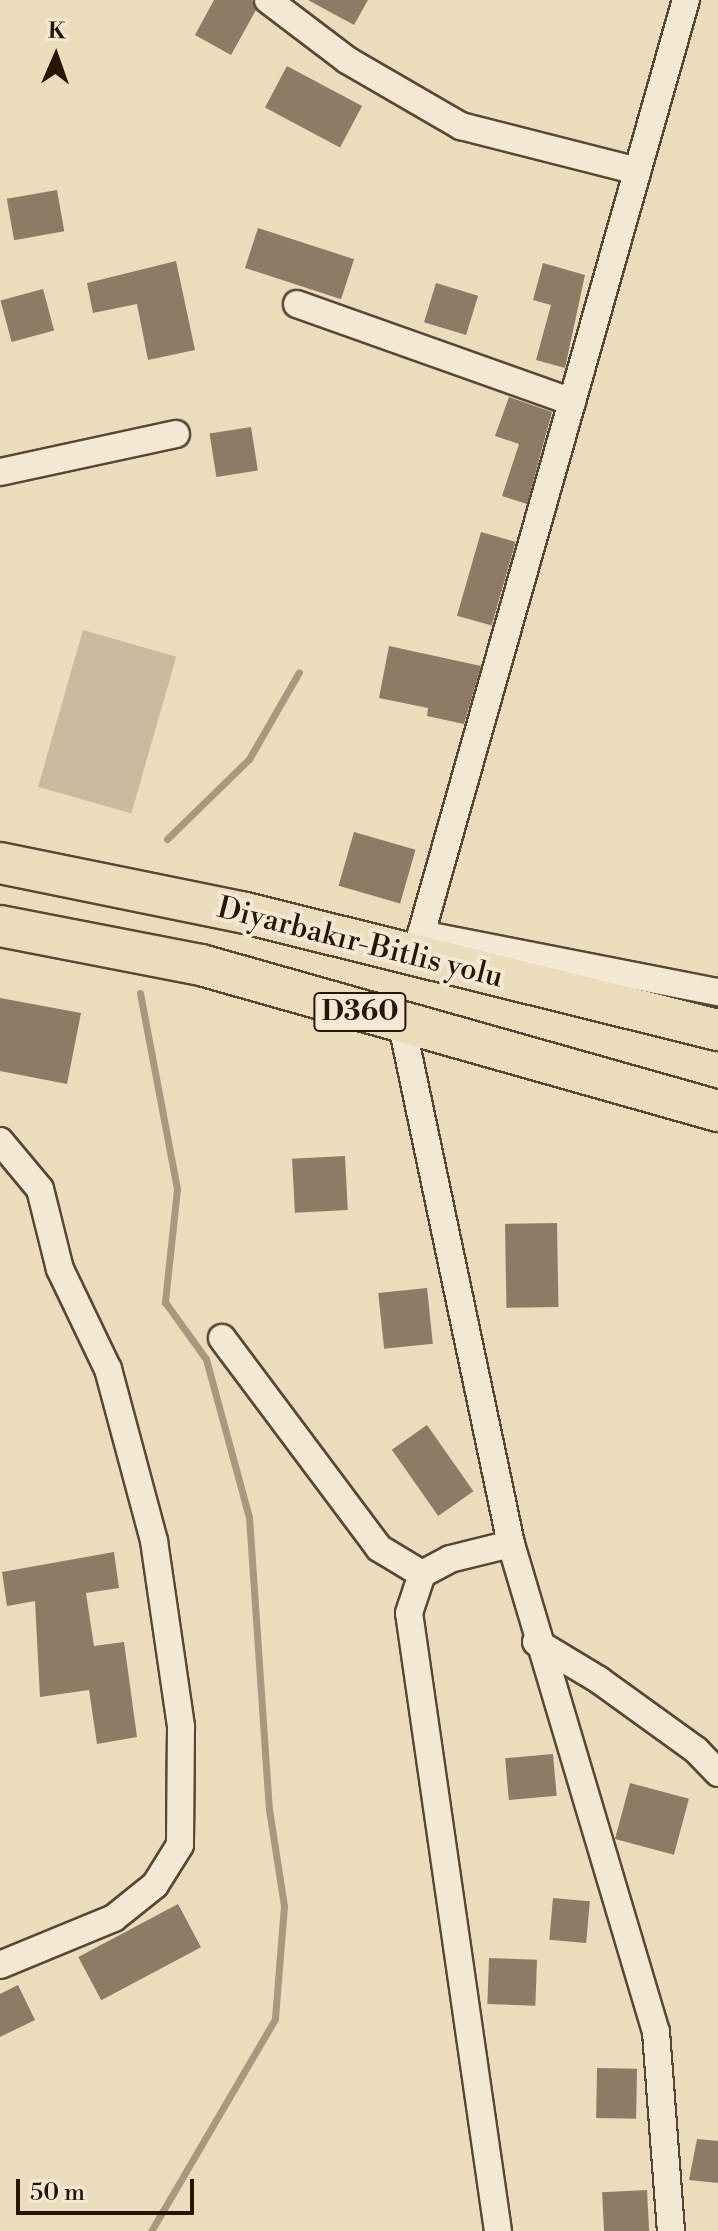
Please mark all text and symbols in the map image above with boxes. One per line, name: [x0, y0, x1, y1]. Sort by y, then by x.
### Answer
north arrow: [16, 16, 96, 96]
text: K: [47, 18, 66, 45]
street label: Diyarbakır-Bitlis yolu: [213, 890, 507, 996]
road number: D360: [312, 988, 408, 1036]
scale bar: [20, 2163, 198, 2213]
text: 50 m: [30, 2178, 85, 2208]

